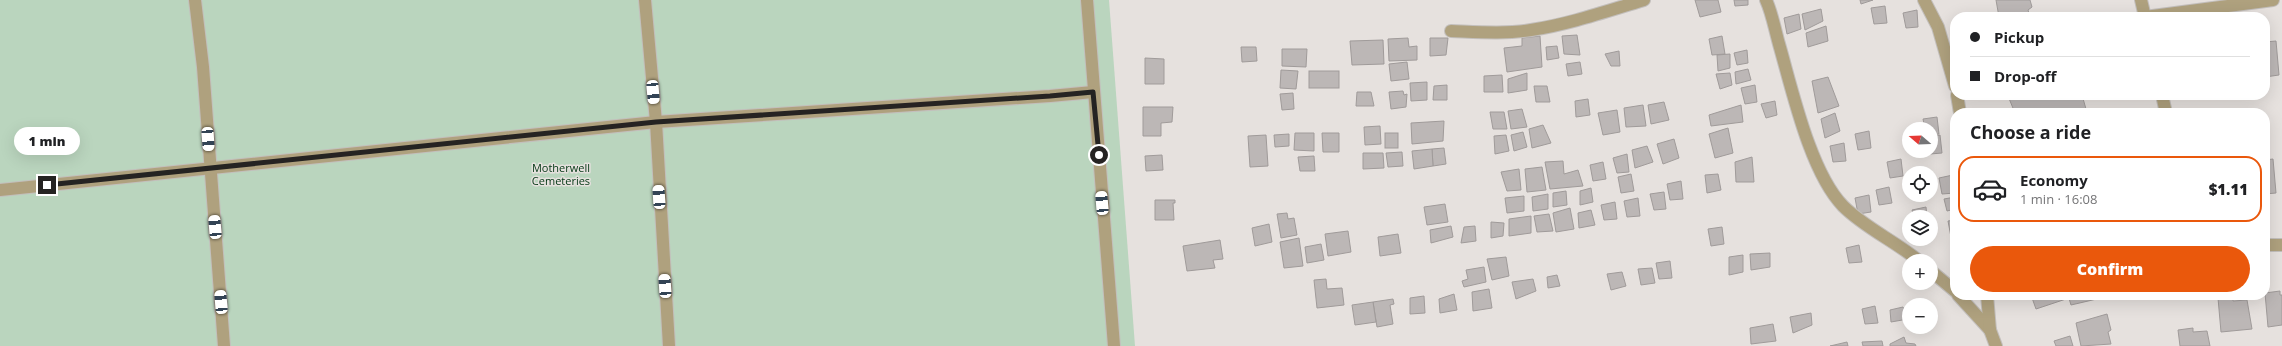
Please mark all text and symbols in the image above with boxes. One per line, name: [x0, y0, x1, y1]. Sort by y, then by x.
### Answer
text: Pickup: [1994, 27, 2044, 47]
text: Drop-off: [1994, 66, 2056, 86]
car: [646, 80, 660, 104]
text: Choose a ride: [1970, 120, 2091, 144]
north arrow: [1902, 122, 1938, 158]
map controls: [1902, 122, 1938, 334]
callout: 1 min: [14, 127, 80, 155]
car: [201, 127, 215, 151]
text: 1 min: [29, 132, 65, 150]
route start: [1090, 146, 1108, 164]
park label: Motherwell Cemeteries: [532, 160, 590, 188]
button: locate: [1902, 166, 1938, 202]
text: Economy: [2020, 170, 2088, 190]
icon: car: [1972, 171, 2008, 207]
route end: [38, 176, 56, 194]
text: $1.11: [2209, 179, 2248, 199]
car: [652, 185, 666, 209]
text: 1 min · 16:08: [2020, 190, 2097, 208]
car: [1095, 191, 1109, 215]
button: layers: [1902, 210, 1938, 246]
car: [208, 215, 222, 239]
button: Confirm: [1970, 246, 2250, 292]
button: +: [1902, 254, 1938, 290]
car: [658, 274, 672, 298]
car: [214, 290, 228, 314]
button: −: [1902, 298, 1938, 334]

